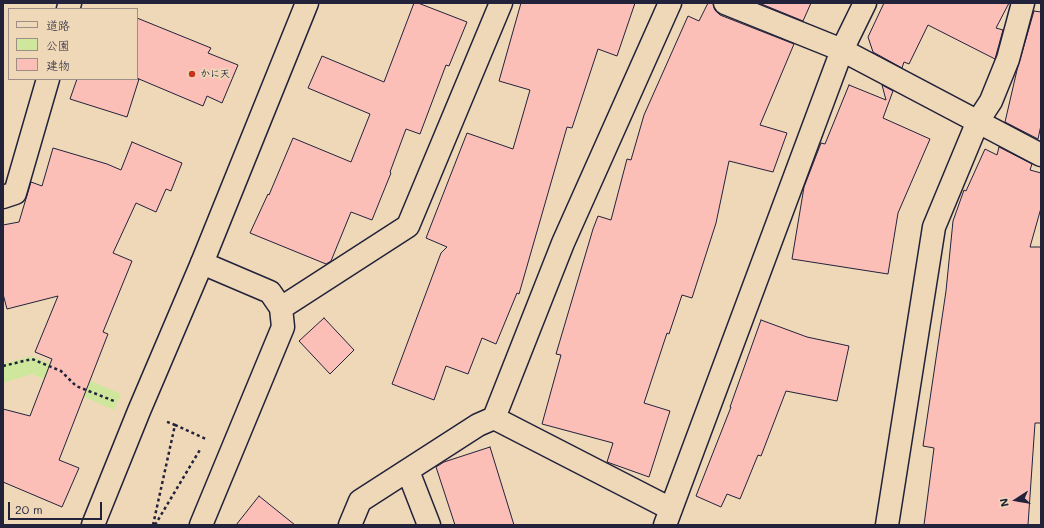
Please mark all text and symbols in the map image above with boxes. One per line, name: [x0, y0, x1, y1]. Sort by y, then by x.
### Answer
legend: [8, 8, 138, 80]
text: 道路: [46, 17, 70, 33]
text: 公園: [46, 37, 70, 53]
text: 建物: [46, 57, 70, 73]
place label: かに天: [200, 68, 230, 80]
marker: かに天: [187, 69, 197, 79]
north arrow: [996, 480, 1036, 520]
scale bar: [10, 494, 104, 520]
text: N: [996, 497, 1012, 508]
text: 20 m: [15, 501, 43, 517]

